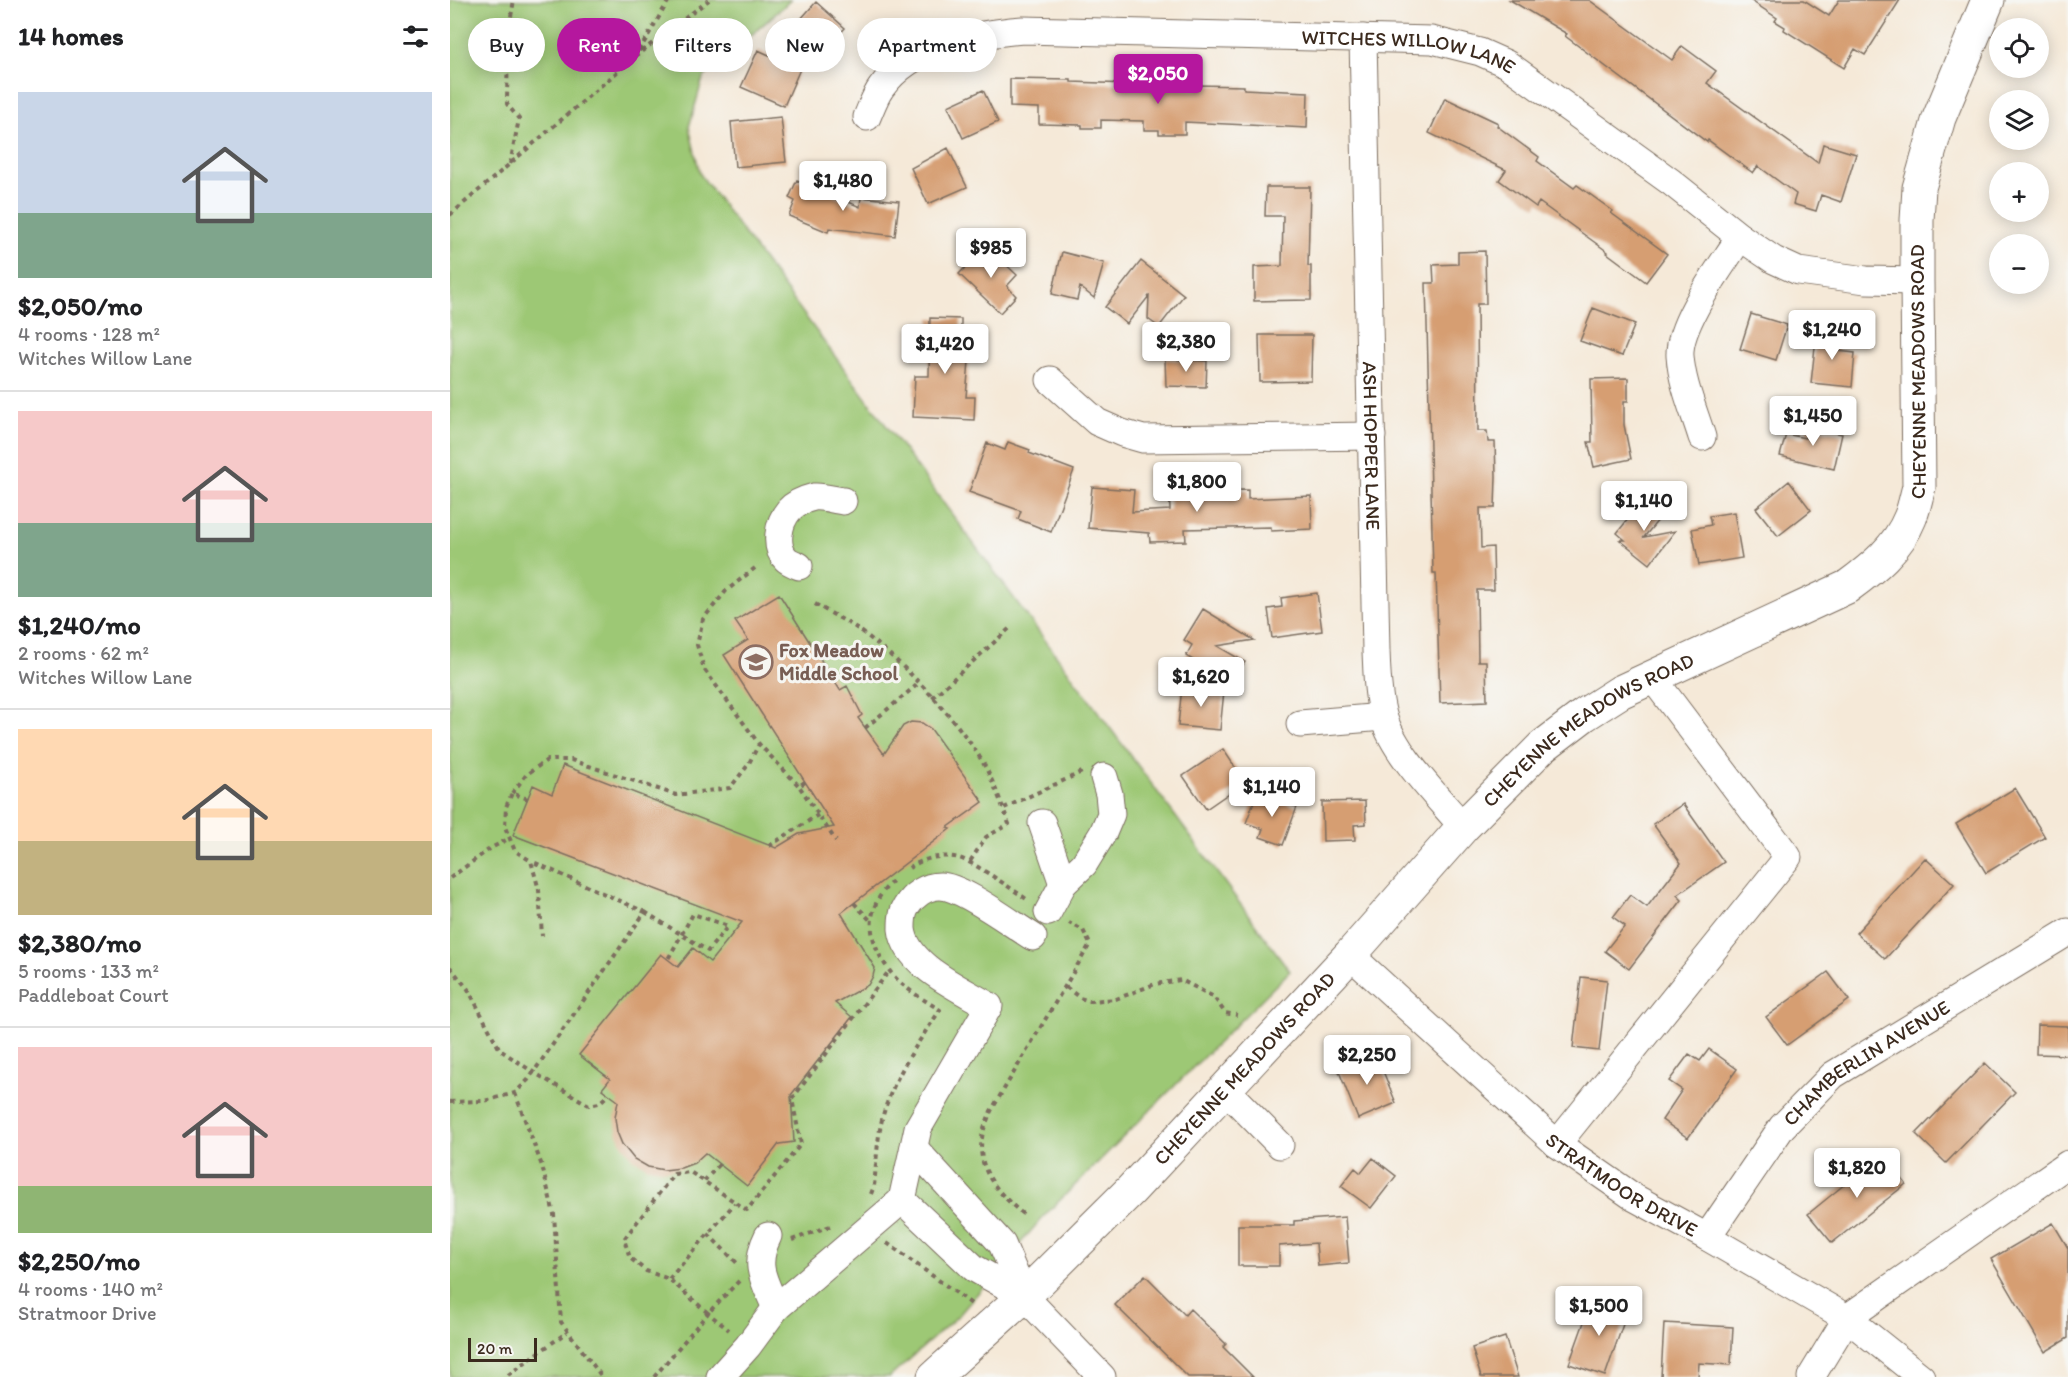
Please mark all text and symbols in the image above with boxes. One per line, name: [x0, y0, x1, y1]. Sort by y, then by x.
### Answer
chip: Buy: [468, 18, 545, 72]
chip: Rent: [557, 18, 641, 72]
chip: Filters: [653, 18, 753, 72]
chip: New: [765, 18, 845, 72]
chip: Apartment: [857, 18, 997, 72]
map controls: [1989, 18, 2049, 294]
button: locate: [1989, 18, 2049, 78]
text: 14 homes: [18, 20, 124, 52]
icon: filters: [399, 20, 432, 53]
street label: WITCHES WILLOW LANE: [1301, 25, 1521, 79]
pin: $2,050: [1109, 54, 1207, 105]
text: $2,050: [1128, 61, 1188, 85]
button: layers: [1989, 90, 2049, 150]
icon: home: [171, 131, 279, 239]
pin: $1,480: [794, 161, 892, 212]
button: +: [1989, 162, 2049, 222]
text: $1,480: [813, 168, 873, 192]
pin: $985: [955, 228, 1027, 279]
button: −: [1989, 234, 2049, 294]
text: $985: [970, 235, 1012, 259]
street label: CHEYENNE MEADOWS ROAD: [1904, 244, 1931, 502]
text: $2,050/mo: [18, 290, 143, 322]
pin: $1,240: [1783, 310, 1881, 361]
text: $1,240: [1802, 317, 1862, 341]
text: 4 rooms · 128 m²: [18, 322, 160, 346]
pin: $2,380: [1137, 322, 1235, 373]
pin: $1,420: [896, 324, 994, 375]
text: $2,380: [1156, 329, 1216, 353]
text: $1,420: [915, 331, 975, 355]
text: Witches Willow Lane: [18, 346, 192, 370]
street label: ASH HOPPER LANE: [1358, 361, 1385, 531]
pin: $1,450: [1764, 396, 1862, 447]
text: $1,450: [1784, 403, 1843, 427]
icon: home: [171, 450, 279, 558]
pin: $1,800: [1148, 462, 1246, 513]
text: $1,800: [1167, 469, 1227, 493]
pin: $1,140: [1595, 481, 1693, 532]
text: $1,140: [1615, 488, 1673, 512]
text: $1,240/mo: [18, 609, 141, 641]
place label: Fox Meadow Middle School: [779, 638, 898, 685]
text: 2 rooms · 62 m²: [18, 641, 149, 665]
school or university icon: Fox Meadow Middle School: [738, 644, 774, 680]
street label: CHEYENNE MEADOWS ROAD: [1478, 648, 1698, 812]
pin: $1,620: [1152, 657, 1250, 708]
text: $1,620: [1172, 664, 1230, 688]
text: Witches Willow Lane: [18, 665, 192, 689]
pin: $1,140: [1223, 767, 1321, 818]
icon: home: [171, 768, 279, 876]
text: $1,140: [1243, 774, 1301, 798]
text: $2,380/mo: [18, 927, 141, 959]
text: 5 rooms · 133 m²: [18, 959, 159, 983]
street label: CHEYENNE MEADOWS ROAD: [1149, 967, 1340, 1170]
text: Paddleboat Court: [18, 983, 169, 1007]
street label: CHAMBERLIN AVENUE: [1778, 995, 1954, 1131]
pin: $2,250: [1318, 1035, 1416, 1086]
text: $2,250: [1338, 1042, 1396, 1066]
icon: home: [171, 1086, 279, 1194]
street label: STRATMOOR DRIVE: [1541, 1128, 1702, 1242]
pin: $1,820: [1808, 1148, 1906, 1199]
text: $1,820: [1828, 1155, 1886, 1179]
text: $2,250/mo: [18, 1245, 140, 1277]
text: 4 rooms · 140 m²: [18, 1277, 163, 1301]
pin: $1,500: [1550, 1286, 1648, 1337]
text: $1,500: [1569, 1293, 1629, 1317]
text: Stratmoor Drive: [18, 1301, 156, 1325]
scale bar: [468, 1335, 537, 1362]
text: 20 m: [477, 1339, 512, 1358]

